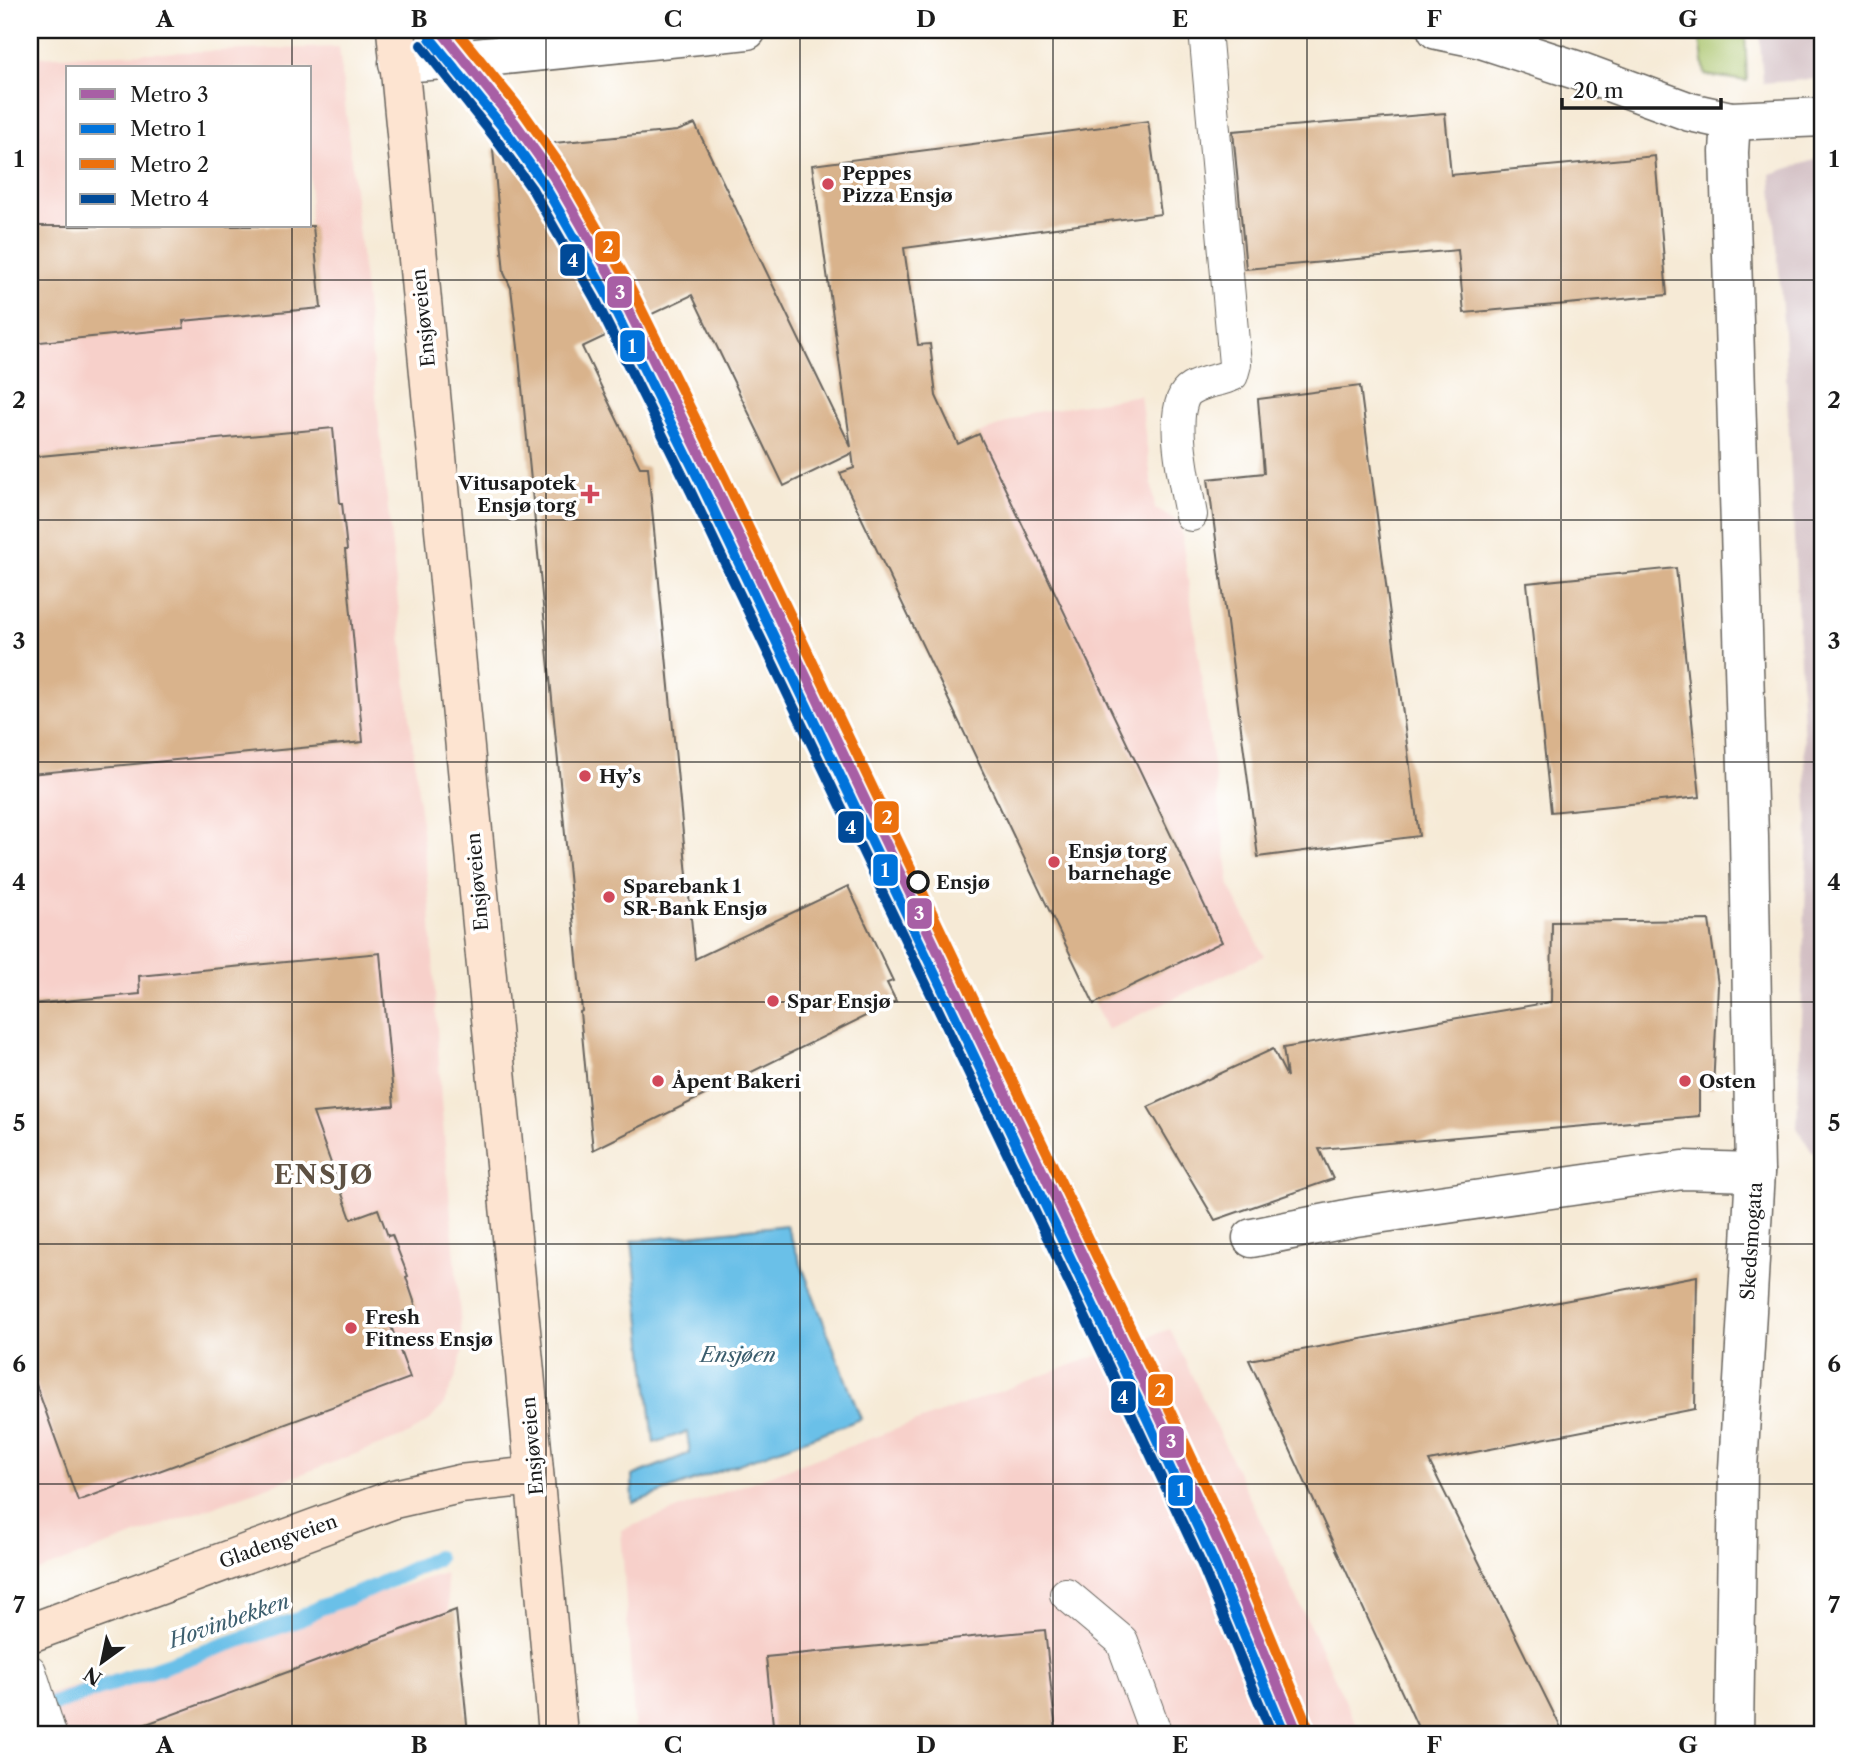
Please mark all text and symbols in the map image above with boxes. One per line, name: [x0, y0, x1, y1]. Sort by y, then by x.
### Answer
text: A: [155, 5, 175, 33]
text: B: [410, 5, 428, 33]
text: C: [664, 5, 682, 33]
text: D: [916, 5, 936, 33]
text: E: [1172, 5, 1188, 33]
text: F: [1426, 5, 1442, 33]
text: G: [1678, 5, 1698, 33]
legend: [66, 66, 312, 228]
scale bar: [1562, 66, 1722, 110]
text: 20 m: [1573, 78, 1624, 103]
text: Metro 3: [130, 82, 209, 107]
text: Metro 1: [130, 116, 206, 141]
text: 1: [14, 145, 25, 173]
text: 1: [1829, 145, 1840, 173]
text: Metro 2: [130, 152, 209, 177]
place label: Peppes Pizza Ensjø: [842, 162, 953, 207]
marker: Peppes Pizza Ensjø: [820, 176, 836, 192]
text: Metro 4: [130, 186, 209, 211]
line badge: 2: [594, 230, 621, 263]
text: 2: [602, 235, 614, 258]
line badge: 4: [559, 243, 586, 277]
text: 4: [567, 249, 579, 272]
street label: Ensjøveien: [407, 268, 440, 368]
line badge: 3: [606, 275, 633, 309]
text: 3: [615, 281, 625, 304]
line badge: 1: [619, 329, 646, 363]
text: 1: [628, 335, 637, 358]
text: 2: [12, 386, 26, 414]
text: 2: [1827, 386, 1841, 414]
place label: Vitusapotek Ensjø torg: [457, 472, 577, 517]
marker: Vitusapotek Ensjø torg: [582, 486, 598, 502]
text: 3: [13, 627, 26, 655]
text: 3: [1828, 627, 1841, 655]
place label: Hy’s: [599, 765, 641, 788]
marker: Hy’s: [577, 768, 593, 784]
line badge: 2: [873, 800, 900, 834]
text: 2: [881, 806, 893, 829]
line badge: 4: [837, 810, 865, 844]
text: 4: [845, 816, 857, 839]
street label: Ensjøveien: [462, 832, 493, 932]
place label: Ensjø torg barnehage: [1067, 840, 1171, 885]
line badge: 1: [872, 853, 899, 887]
marker: Ensjø torg barnehage: [1046, 854, 1062, 870]
text: 1: [881, 859, 890, 882]
text: 4: [12, 868, 26, 896]
text: 4: [1827, 868, 1841, 896]
marker: Ensjø: [907, 871, 929, 893]
place label: Ensjø: [936, 871, 990, 894]
place label: Sparebank 1 SR-Bank Ensjø: [623, 875, 767, 920]
marker: Sparebank 1 SR-Bank Ensjø: [601, 889, 617, 905]
line badge: 3: [906, 897, 933, 930]
text: 3: [914, 902, 924, 925]
place label: Spar Ensjø: [787, 990, 891, 1013]
marker: Spar Ensjø: [765, 993, 781, 1009]
place label: Åpent Bakeri: [671, 1070, 801, 1093]
place label: Osten: [1699, 1070, 1756, 1093]
marker: Åpent Bakeri: [650, 1073, 666, 1089]
marker: Osten: [1677, 1073, 1693, 1089]
text: 5: [13, 1109, 25, 1137]
text: 5: [1828, 1109, 1840, 1137]
district label: ENSJØ: [274, 1159, 374, 1191]
street label: Skedsmogata: [1736, 1181, 1767, 1301]
place label: Fresh Fitness Ensjø: [365, 1306, 493, 1351]
marker: Fresh Fitness Ensjø: [343, 1320, 359, 1336]
water label: Ensjøen: [698, 1342, 776, 1367]
text: 6: [12, 1350, 26, 1378]
text: 6: [1827, 1350, 1841, 1378]
line badge: 2: [1147, 1373, 1174, 1407]
text: 2: [1154, 1379, 1166, 1402]
line badge: 4: [1110, 1380, 1137, 1414]
text: 4: [1117, 1386, 1129, 1409]
street label: Ensjøveien: [517, 1396, 548, 1496]
line badge: 3: [1158, 1425, 1185, 1459]
text: 3: [1166, 1430, 1176, 1453]
line badge: 1: [1167, 1474, 1194, 1507]
text: 1: [1177, 1479, 1186, 1502]
street label: Gladengveien: [216, 1509, 340, 1573]
water label: Hovinbekken: [163, 1588, 292, 1654]
text: 7: [13, 1591, 25, 1619]
text: 7: [1828, 1591, 1840, 1619]
north arrow: [66, 1628, 136, 1698]
text: N: [80, 1662, 106, 1690]
text: A: [155, 1731, 175, 1759]
text: B: [410, 1731, 428, 1759]
text: C: [664, 1731, 682, 1759]
text: D: [916, 1731, 936, 1759]
text: E: [1172, 1731, 1188, 1759]
text: F: [1426, 1731, 1442, 1759]
text: G: [1678, 1731, 1698, 1759]

